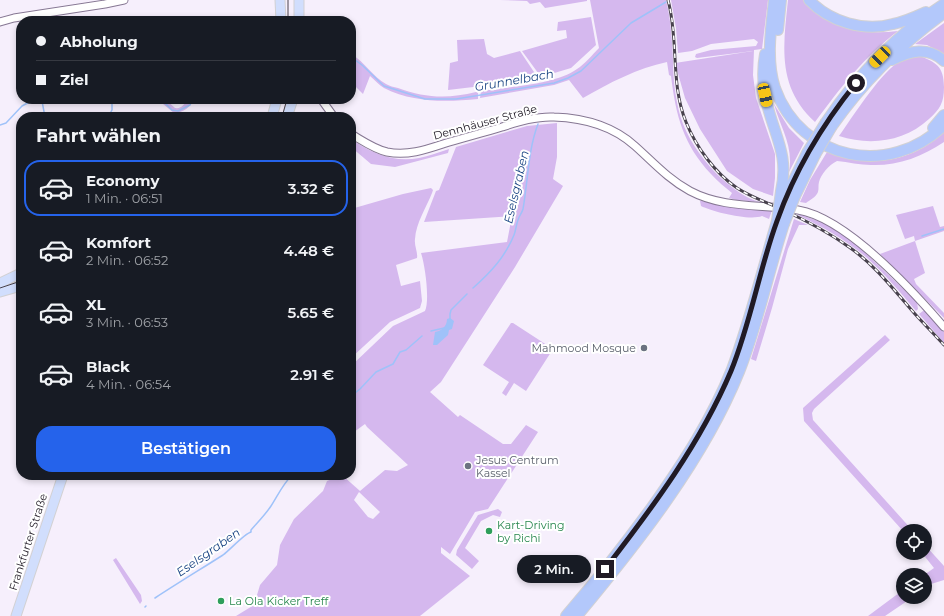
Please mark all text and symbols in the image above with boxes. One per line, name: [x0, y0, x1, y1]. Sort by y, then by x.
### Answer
text: Abholung: [60, 32, 138, 51]
car: [867, 44, 893, 70]
water label: Grunnelbach: [473, 66, 555, 94]
text: Ziel: [60, 70, 89, 89]
route start: [847, 74, 865, 92]
car: [757, 82, 773, 108]
street label: Dennhäuser Straße: [432, 101, 539, 143]
text: Fahrt wählen: [36, 125, 161, 147]
water label: Eselsgraben: [500, 149, 532, 225]
icon: car: [38, 170, 74, 206]
text: Economy: [86, 171, 159, 190]
text: 3.32 €: [288, 179, 334, 198]
text: 1 Min. · 06:51: [86, 190, 163, 206]
icon: car: [38, 232, 74, 268]
text: Komfort: [86, 233, 151, 252]
text: 4.48 €: [284, 241, 334, 260]
text: 2 Min. · 06:52: [86, 252, 168, 268]
icon: car: [38, 294, 74, 330]
text: XL: [86, 295, 105, 314]
text: 5.65 €: [287, 303, 334, 322]
text: 3 Min. · 06:53: [86, 314, 168, 330]
place label: Mahmood Mosque: [532, 341, 636, 355]
marker: Mahmood Mosque: [639, 343, 649, 353]
icon: car: [38, 356, 74, 392]
text: Black: [86, 357, 130, 376]
text: 2.91 €: [290, 365, 334, 384]
text: 4 Min. · 06:54: [86, 376, 171, 392]
button: Bestätigen: [36, 426, 336, 472]
place label: Jesus Centrum Kassel: [475, 453, 559, 480]
marker: Jesus Centrum Kassel: [463, 461, 473, 471]
street label: Frankfurter Straße: [6, 492, 50, 592]
place label: Kart-Driving by Richi: [497, 518, 565, 545]
water label: Eselsgraben: [173, 524, 243, 580]
map controls: [896, 524, 932, 604]
button: locate: [896, 524, 932, 560]
marker: Kart-Driving by Richi: [484, 526, 494, 536]
callout: 2 Min.: [517, 555, 591, 583]
route end: [596, 560, 614, 578]
text: 2 Min.: [534, 561, 574, 577]
button: layers: [896, 568, 932, 604]
place label: La Ola Kicker Treff: [229, 594, 329, 608]
marker: La Ola Kicker Treff: [216, 596, 226, 606]

